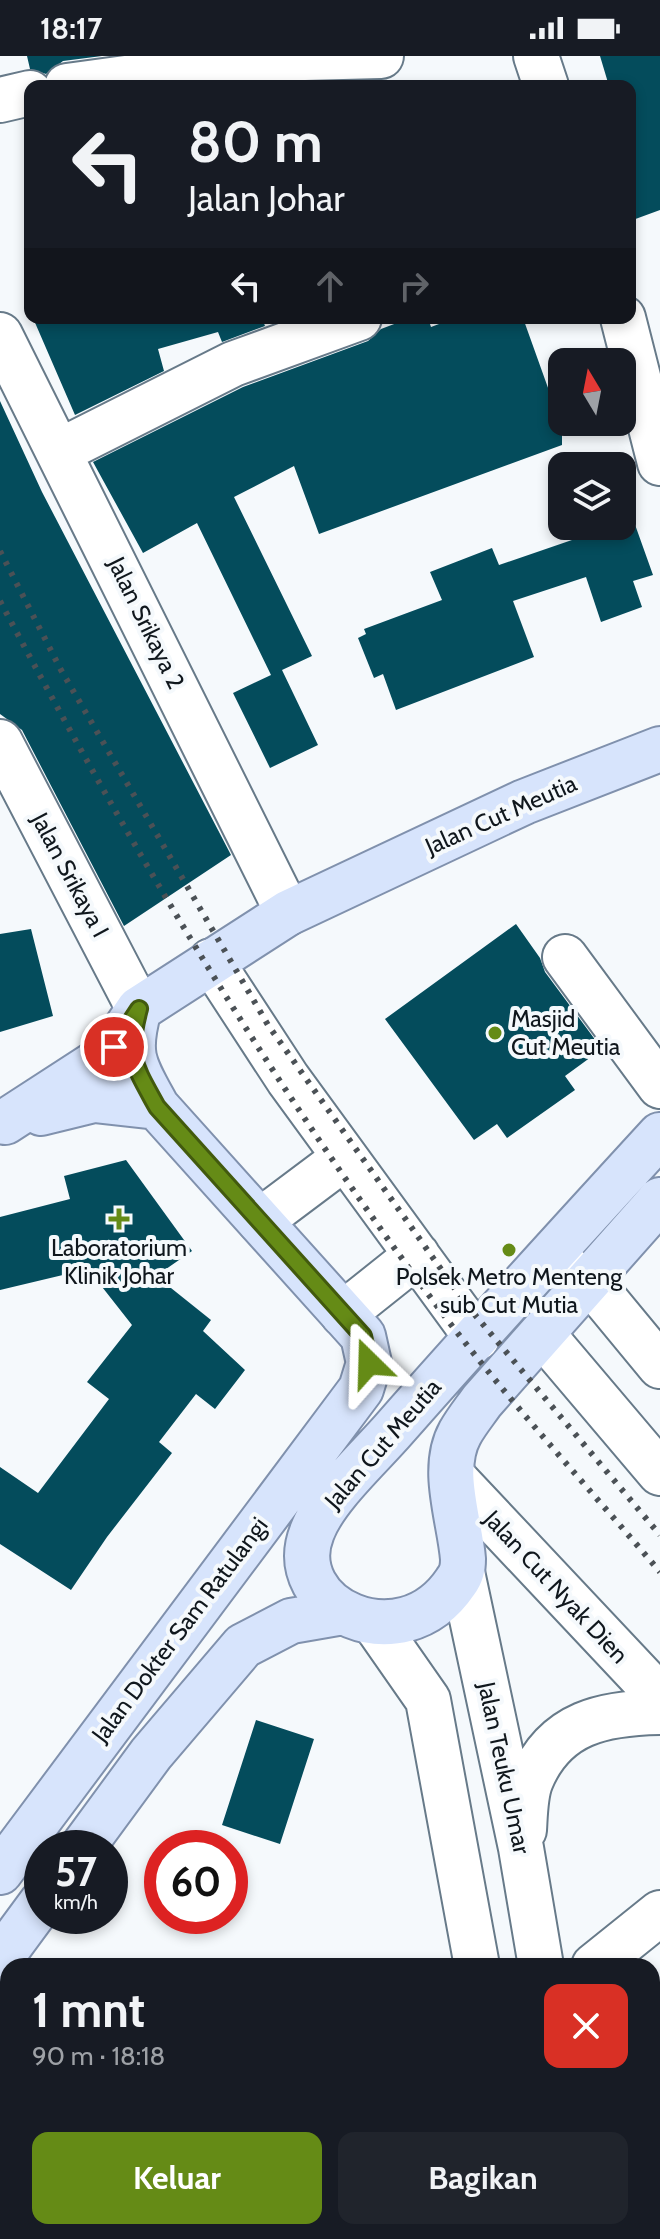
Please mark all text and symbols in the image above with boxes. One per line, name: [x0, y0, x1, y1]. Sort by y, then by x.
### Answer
text: 18:17: [40, 10, 102, 47]
text: 80 m: [188, 108, 323, 176]
icon: left: [56, 112, 160, 216]
text: Jalan Johar: [188, 176, 345, 220]
icon: left: [224, 264, 268, 308]
icon: ahead: [308, 264, 352, 308]
icon: right: [392, 264, 436, 308]
north arrow: [548, 348, 636, 436]
map controls: [548, 348, 636, 540]
button: layers: [548, 452, 636, 540]
street label: Jalan Srikaya 2: [102, 551, 191, 693]
street label: Jalan Cut Meutia: [420, 768, 581, 861]
street label: Jalan Srikaya I: [25, 807, 115, 942]
place label: Masjid Cut Meutia: [511, 1004, 621, 1061]
pin: [80, 1013, 148, 1081]
marker: Masjid Cut Meutia: [486, 1024, 504, 1042]
icon: arrive: [92, 1025, 136, 1069]
marker: Laboratorium Klinik Johar: [108, 1208, 130, 1230]
place label: Laboratorium Klinik Johar: [51, 1233, 187, 1290]
marker: Polsek Metro Menteng sub Cut Mutia: [500, 1241, 518, 1259]
place label: Polsek Metro Menteng sub Cut Mutia: [396, 1262, 623, 1319]
position arrow: [327, 1321, 411, 1405]
street label: Jalan Cut Meutia: [318, 1372, 447, 1515]
street label: Jalan Cut Nyak Dien: [477, 1504, 635, 1669]
street label: Jalan Dokter Sam Ratulangi: [85, 1511, 274, 1749]
street label: Jalan Teuku Umar: [472, 1678, 537, 1857]
speed limit sign: 60: [144, 1830, 248, 1934]
text: 57: [55, 1847, 97, 1896]
text: km/h: [54, 1890, 98, 1914]
text: 1 mnt: [32, 1981, 145, 2039]
button: close: [544, 1984, 628, 2068]
text: 90 m · 18:18: [32, 2040, 165, 2072]
button: Keluar: [32, 2132, 322, 2224]
button: Bagikan: [338, 2132, 628, 2224]

